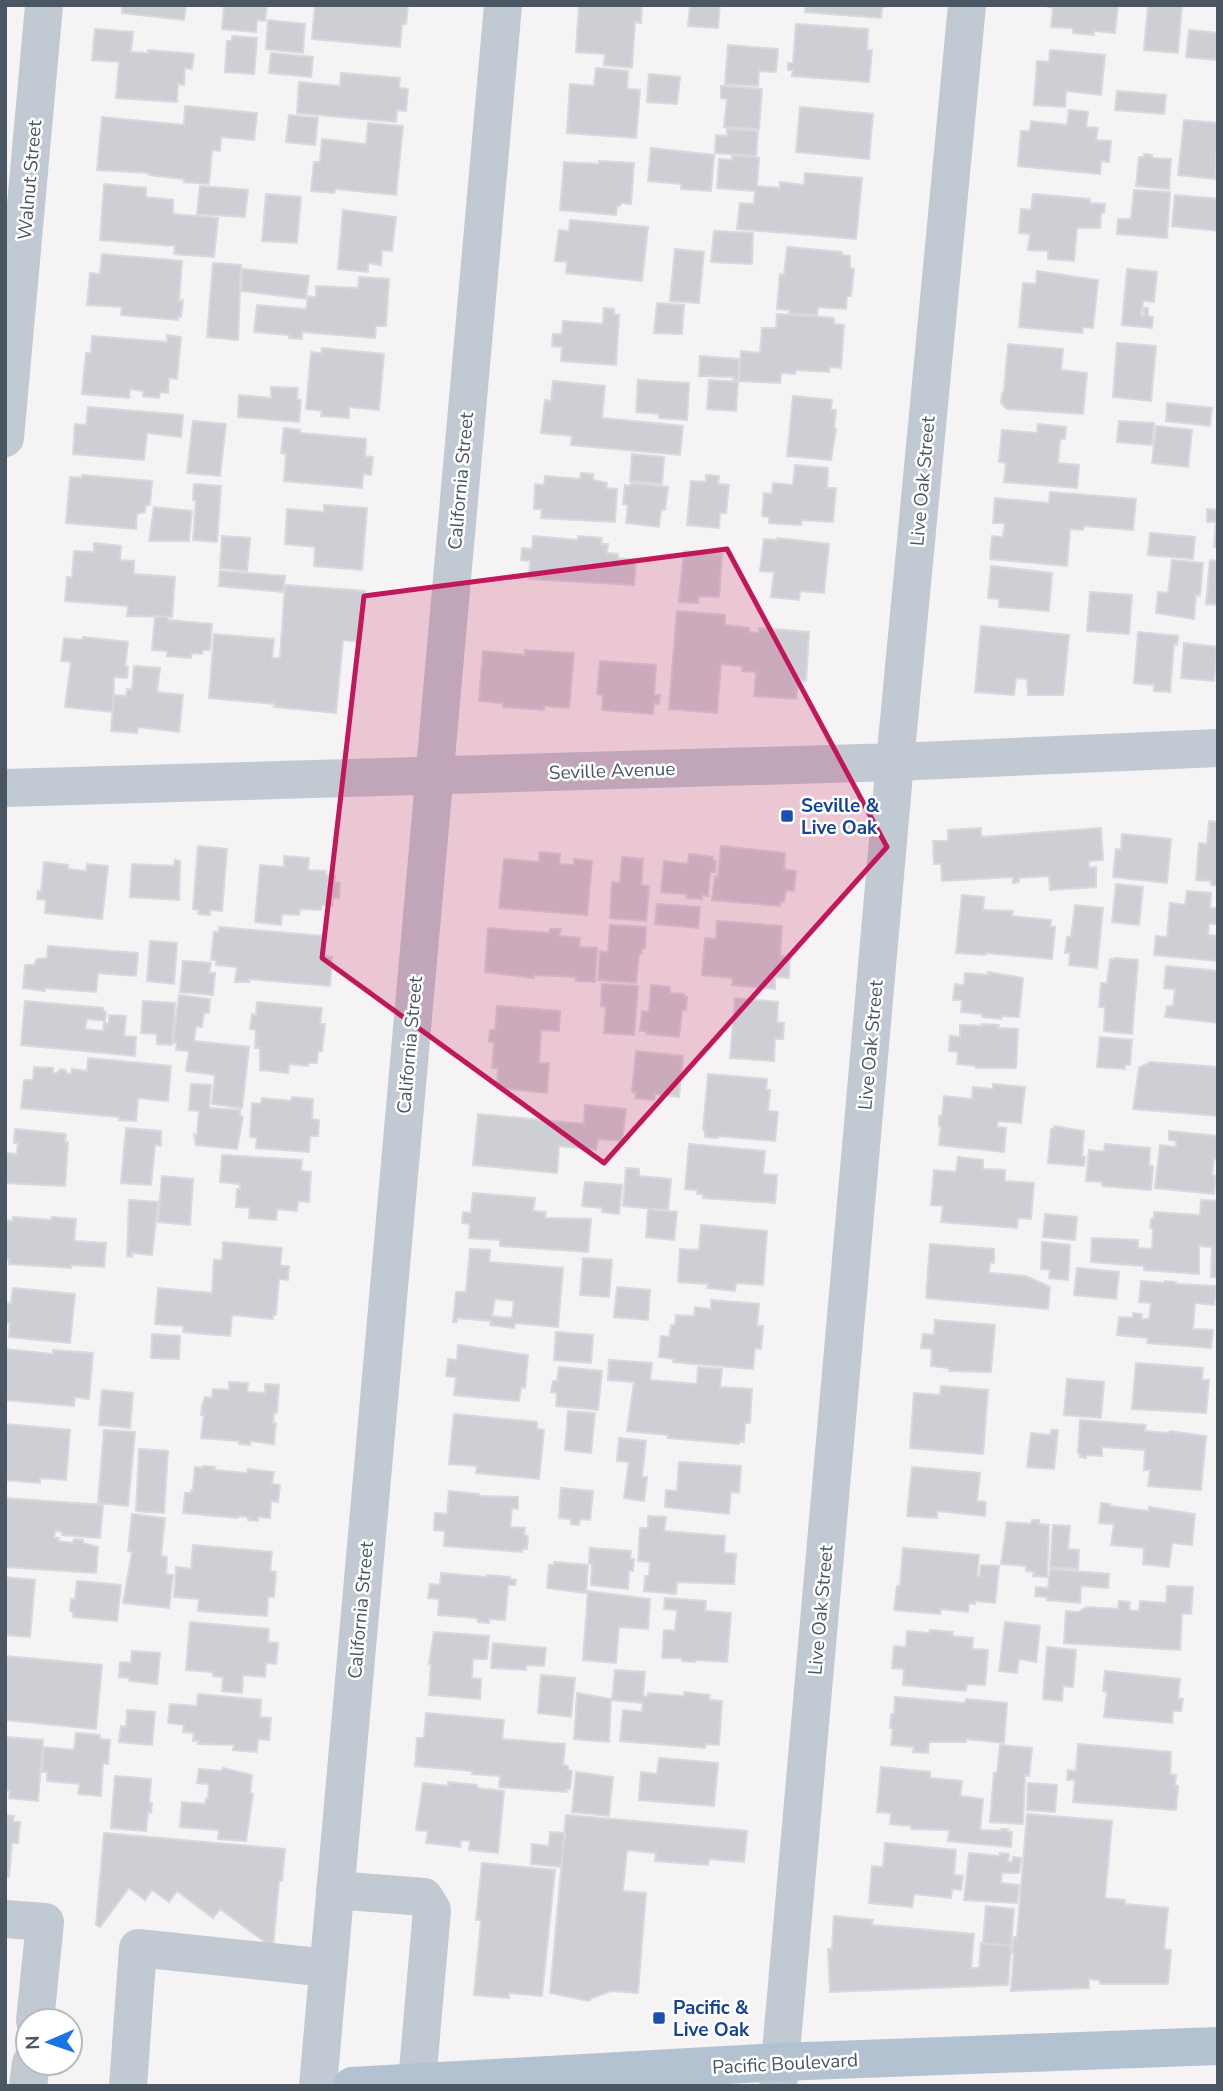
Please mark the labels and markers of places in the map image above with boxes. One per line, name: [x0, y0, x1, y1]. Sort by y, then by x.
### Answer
place label: Seville & Live Oak: [801, 793, 880, 841]
marker: Seville & Live Oak: [779, 808, 795, 824]
place label: Pacific & Live Oak: [673, 1995, 750, 2043]
marker: Pacific & Live Oak: [651, 2010, 667, 2026]

